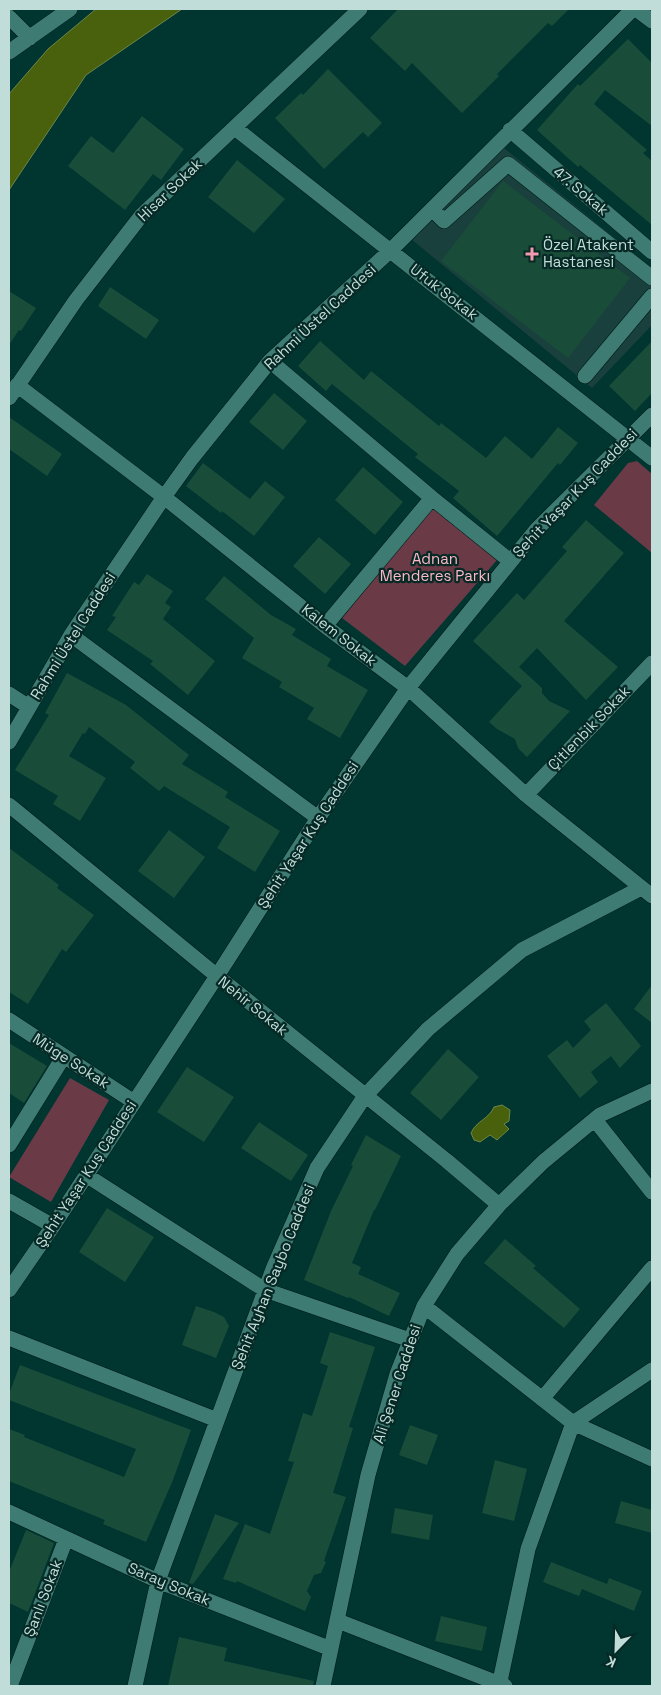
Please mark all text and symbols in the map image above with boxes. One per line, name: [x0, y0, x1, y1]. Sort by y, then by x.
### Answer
street label: Hisar Sokak: [133, 154, 206, 225]
street label: 47. Sokak: [550, 162, 613, 219]
place label: Özel Atakent Hastanesi: [543, 235, 634, 271]
marker: Özel Atakent Hastanesi: [525, 247, 539, 261]
street label: Ufuk Sokak: [407, 259, 482, 324]
street label: Rahmi Üstel Caddesi: [260, 260, 380, 373]
street label: Şehit Yaşar Kuş Caddesi: [508, 424, 641, 561]
park label: Adnan Menderes Parkı: [380, 549, 490, 585]
street label: Rahmi Üstel Caddesi: [26, 569, 119, 703]
street label: Kalem Sokak: [298, 599, 381, 670]
street label: Çitlenbik Sokak: [544, 681, 634, 774]
street label: Şehit Yaşar Kuş Caddesi: [253, 758, 362, 912]
street label: Nehir Sokak: [215, 972, 292, 1040]
street label: Müge Sokak: [29, 1029, 113, 1092]
street label: Şehit Yaşar Kuş Caddesi: [31, 1097, 140, 1251]
street label: Şehit Ayhan Saybo Caddesi: [227, 1181, 319, 1372]
street label: Ali Şener Caddesi: [368, 1322, 425, 1446]
street label: Şanlı Sokak: [19, 1556, 66, 1639]
street label: Saray Sokak: [125, 1558, 213, 1609]
north arrow: [591, 1625, 641, 1675]
text: K: [603, 1652, 618, 1672]

